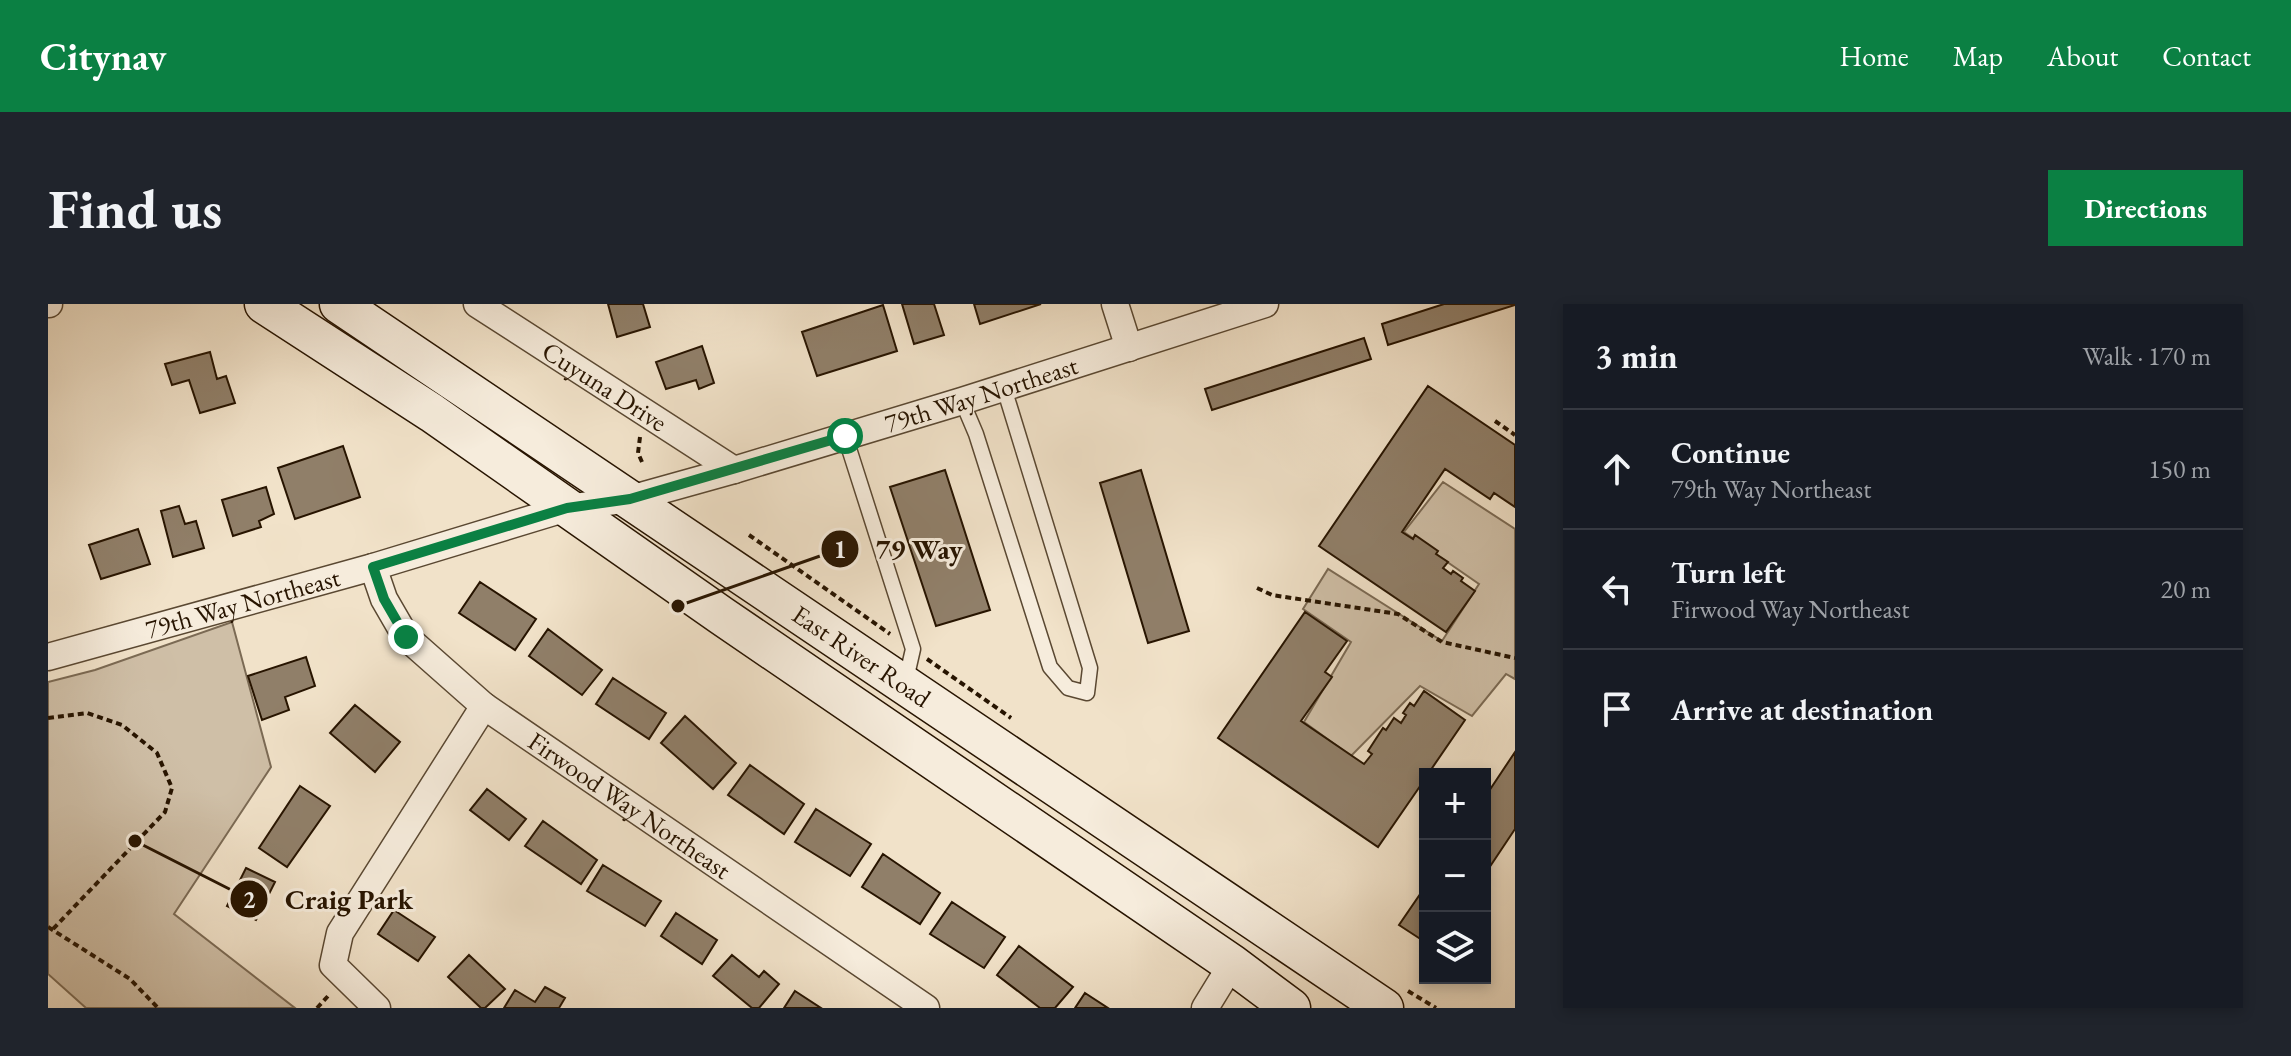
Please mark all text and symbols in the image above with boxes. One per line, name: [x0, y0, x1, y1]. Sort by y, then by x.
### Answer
text: Citynav: [40, 32, 166, 81]
text: Home: [1839, 38, 1909, 74]
text: Map: [1953, 38, 2003, 74]
text: About: [2047, 38, 2118, 74]
text: Contact: [2162, 38, 2251, 74]
button: Directions: [2048, 170, 2243, 246]
text: Find us: [48, 172, 222, 245]
street label: Cuyuna Drive: [536, 334, 674, 439]
text: 3 min: [1595, 334, 1678, 378]
text: Walk · 170 m: [2083, 339, 2211, 373]
street label: 79th Way Northeast: [880, 348, 1082, 440]
route start: [827, 418, 863, 454]
text: Continue: [1671, 433, 1790, 472]
icon: ahead: [1595, 447, 1639, 491]
text: 150 m: [2148, 452, 2211, 486]
text: 79th Way Northeast: [1671, 472, 1871, 506]
callout: 79 Way: [820, 523, 979, 575]
text: 79 Way: [876, 531, 963, 567]
text: 1: [834, 534, 846, 565]
text: Turn left: [1671, 553, 1785, 592]
street label: 79th Way Northeast: [142, 560, 344, 646]
icon: left: [1595, 567, 1639, 611]
text: 20 m: [2161, 572, 2211, 606]
text: Firwood Way Northeast: [1671, 592, 1909, 626]
street label: East River Road: [786, 597, 938, 715]
route end: [388, 619, 424, 655]
icon: arrive: [1595, 687, 1639, 731]
text: Arrive at destination: [1671, 690, 1933, 729]
street label: Firwood Way Northeast: [521, 724, 737, 887]
map controls: [1419, 768, 1491, 984]
button: +: [1419, 768, 1491, 840]
button: −: [1419, 840, 1491, 912]
callout: Craig Park: [229, 873, 429, 925]
text: Craig Park: [285, 881, 414, 917]
text: 2: [243, 884, 256, 915]
button: layers: [1419, 912, 1491, 984]

